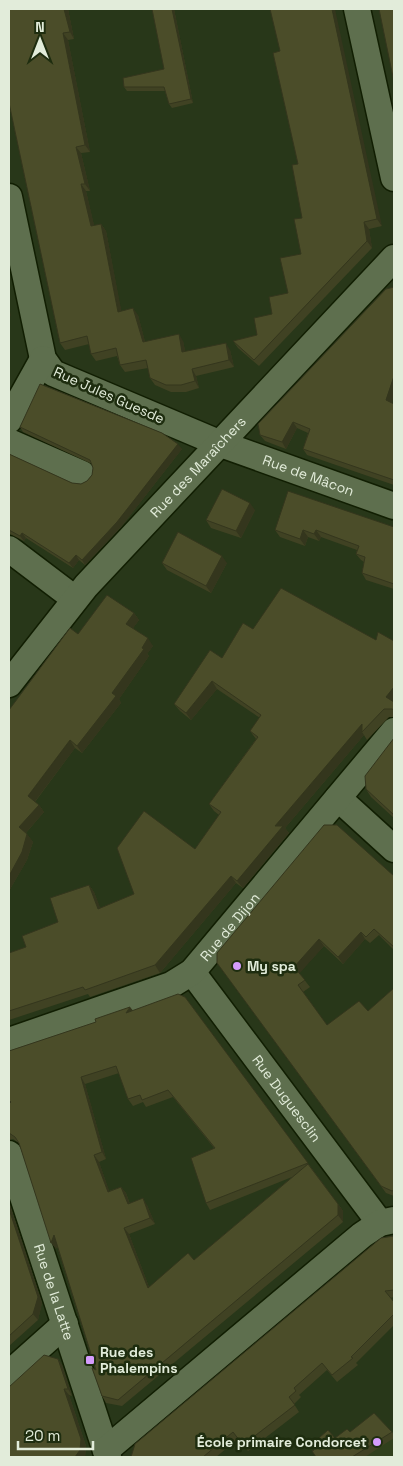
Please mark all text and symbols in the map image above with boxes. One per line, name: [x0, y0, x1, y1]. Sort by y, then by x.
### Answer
north arrow: [15, 15, 65, 65]
text: N: [35, 18, 45, 36]
street label: Rue Jules Guesde: [51, 363, 167, 427]
street label: Rue des Maraîchers: [146, 413, 250, 521]
street label: Rue de Mâcon: [260, 451, 357, 500]
street label: Rue de Dijon: [196, 889, 264, 965]
place label: My spa: [247, 957, 296, 975]
marker: My spa: [231, 960, 243, 972]
street label: Rue Duguesclin: [248, 1051, 325, 1146]
street label: Rue de la Latte: [30, 1241, 78, 1342]
place label: Rue des Phalempins: [100, 1343, 178, 1377]
marker: Rue des Phalempins: [84, 1354, 96, 1366]
scale bar: [18, 1418, 92, 1450]
text: 20 m: [25, 1426, 60, 1445]
place label: École primaire Condorcet: [197, 1433, 367, 1451]
marker: École primaire Condorcet: [371, 1436, 383, 1448]

